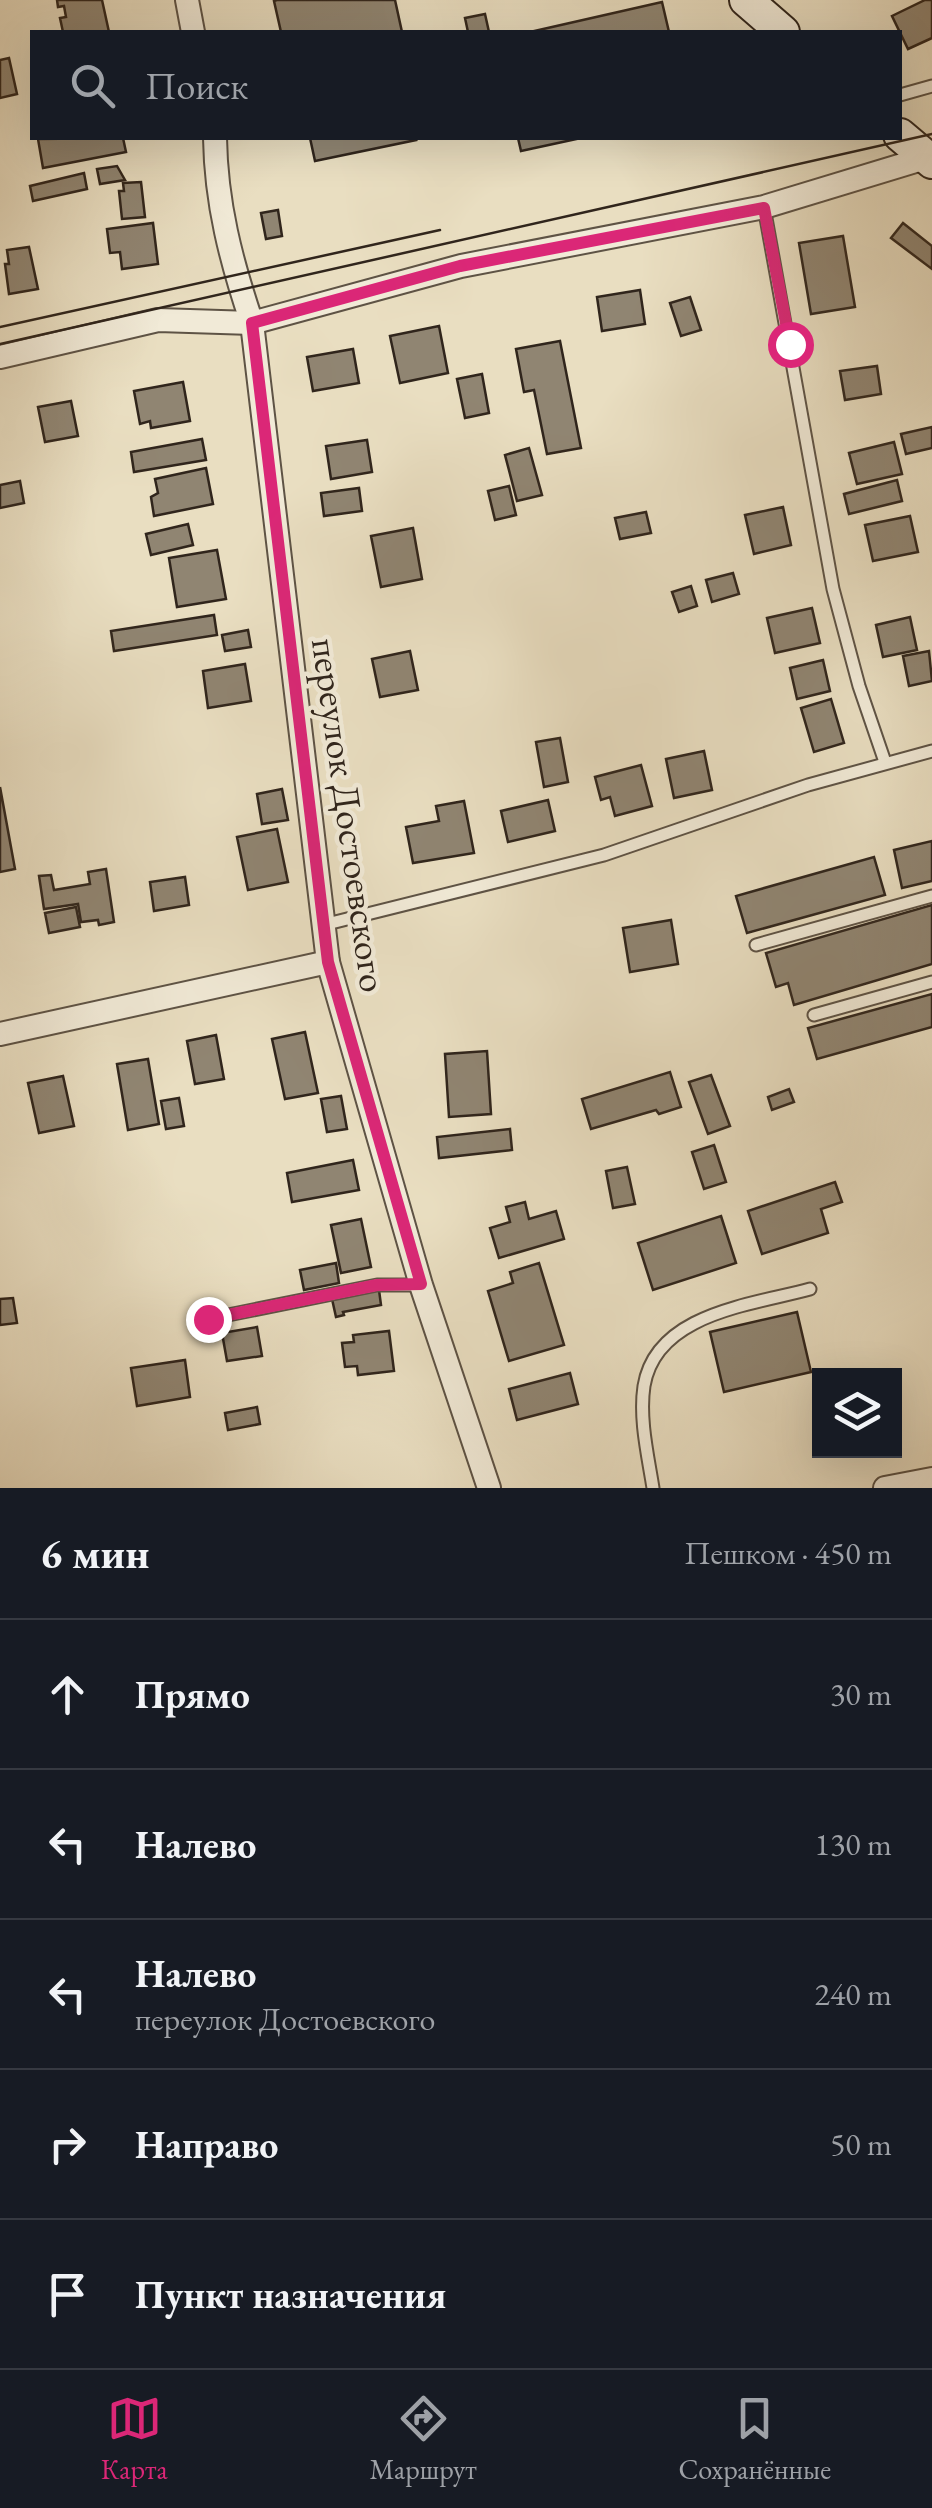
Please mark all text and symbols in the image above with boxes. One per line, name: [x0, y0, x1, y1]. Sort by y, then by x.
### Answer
search box: [30, 30, 902, 140]
icon: search: [65, 58, 120, 113]
text: Поиск: [145, 61, 248, 110]
route start: [768, 322, 814, 368]
street label: переулок Достоевского: [301, 635, 399, 995]
route end: [186, 1297, 232, 1343]
map controls: [812, 1368, 902, 1458]
button: layers: [812, 1368, 902, 1458]
text: 6 мин: [40, 1526, 149, 1581]
text: Пешком · 450 m: [684, 1532, 892, 1574]
icon: ahead: [40, 1667, 95, 1722]
text: Прямо: [135, 1670, 250, 1719]
text: 30 m: [830, 1673, 892, 1715]
icon: left: [40, 1817, 95, 1872]
text: Налево: [135, 1820, 256, 1869]
text: 130 m: [815, 1823, 892, 1865]
text: Налево: [135, 1949, 256, 1998]
icon: left: [40, 1967, 95, 2022]
text: 240 m: [815, 1973, 892, 2015]
text: переулок Достоевского: [135, 1998, 435, 2040]
icon: right: [40, 2117, 95, 2172]
text: Направо: [135, 2120, 278, 2169]
text: 50 m: [830, 2123, 892, 2165]
icon: arrive: [40, 2267, 95, 2322]
text: Пункт назначения: [135, 2270, 446, 2319]
tab: Карта: [101, 2391, 168, 2487]
tab: Маршрут: [369, 2391, 477, 2487]
tab: Сохранённые: [678, 2391, 831, 2487]

